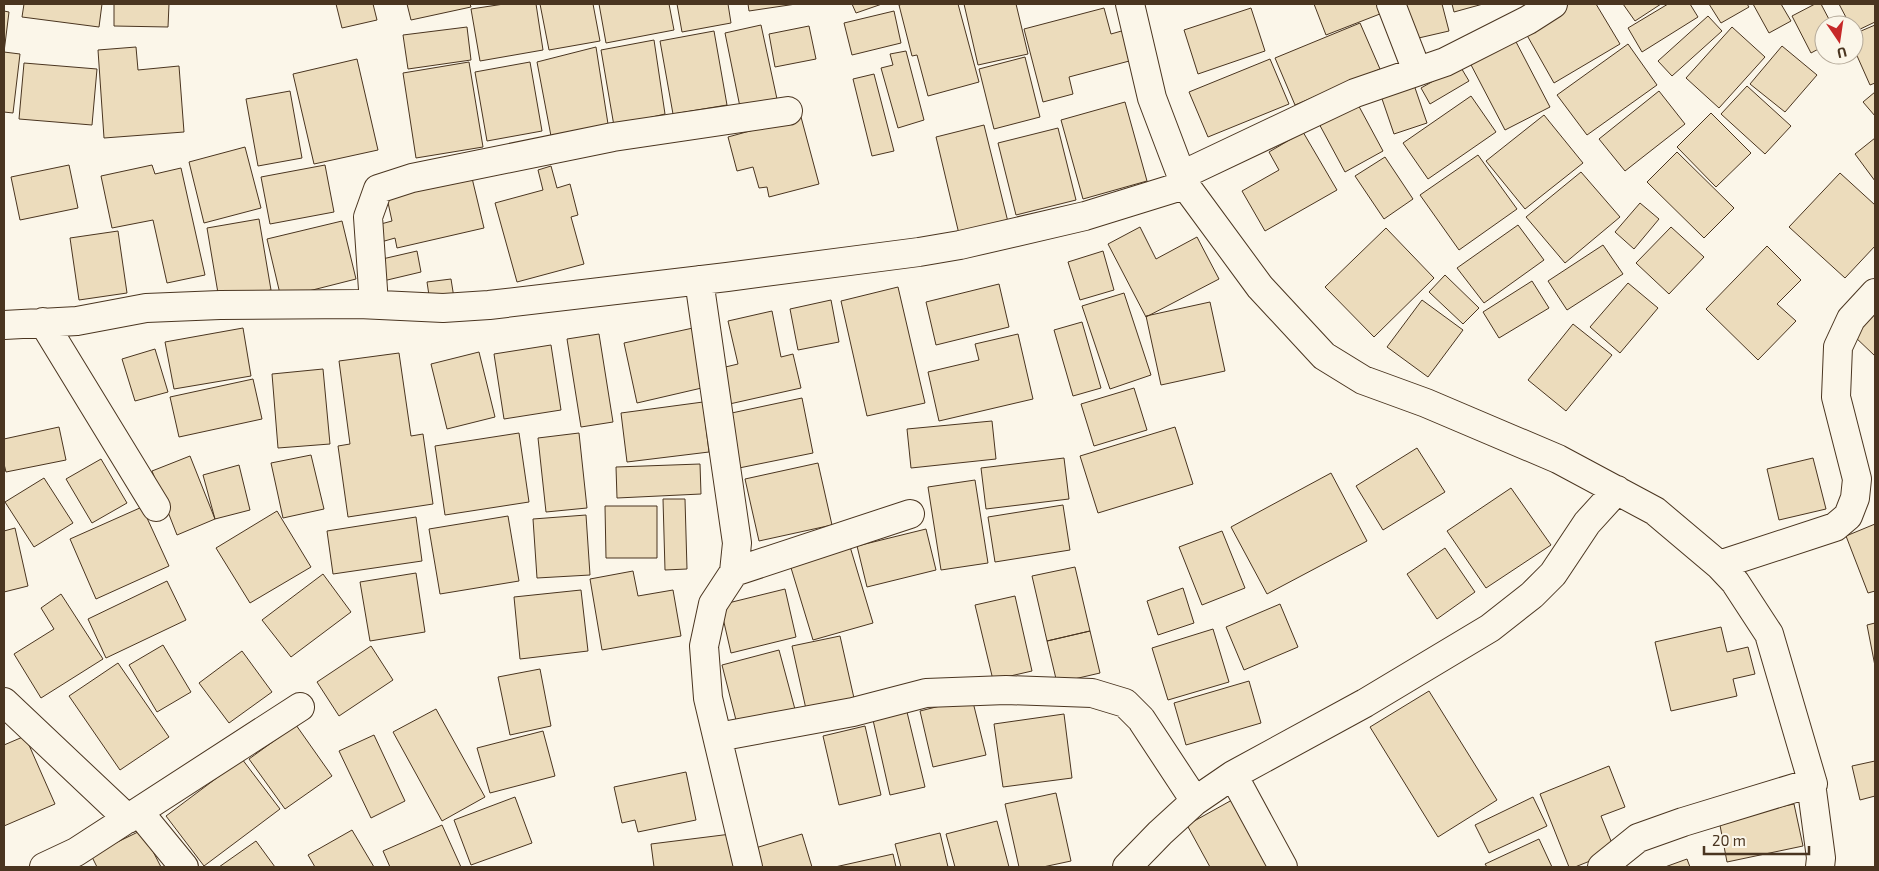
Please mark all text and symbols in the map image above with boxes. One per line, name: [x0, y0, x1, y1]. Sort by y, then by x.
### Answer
north arrow: [1814, 15, 1864, 65]
text: U: [1835, 44, 1849, 63]
scale bar: [1704, 824, 1809, 856]
text: 20 m: [1712, 831, 1746, 849]

